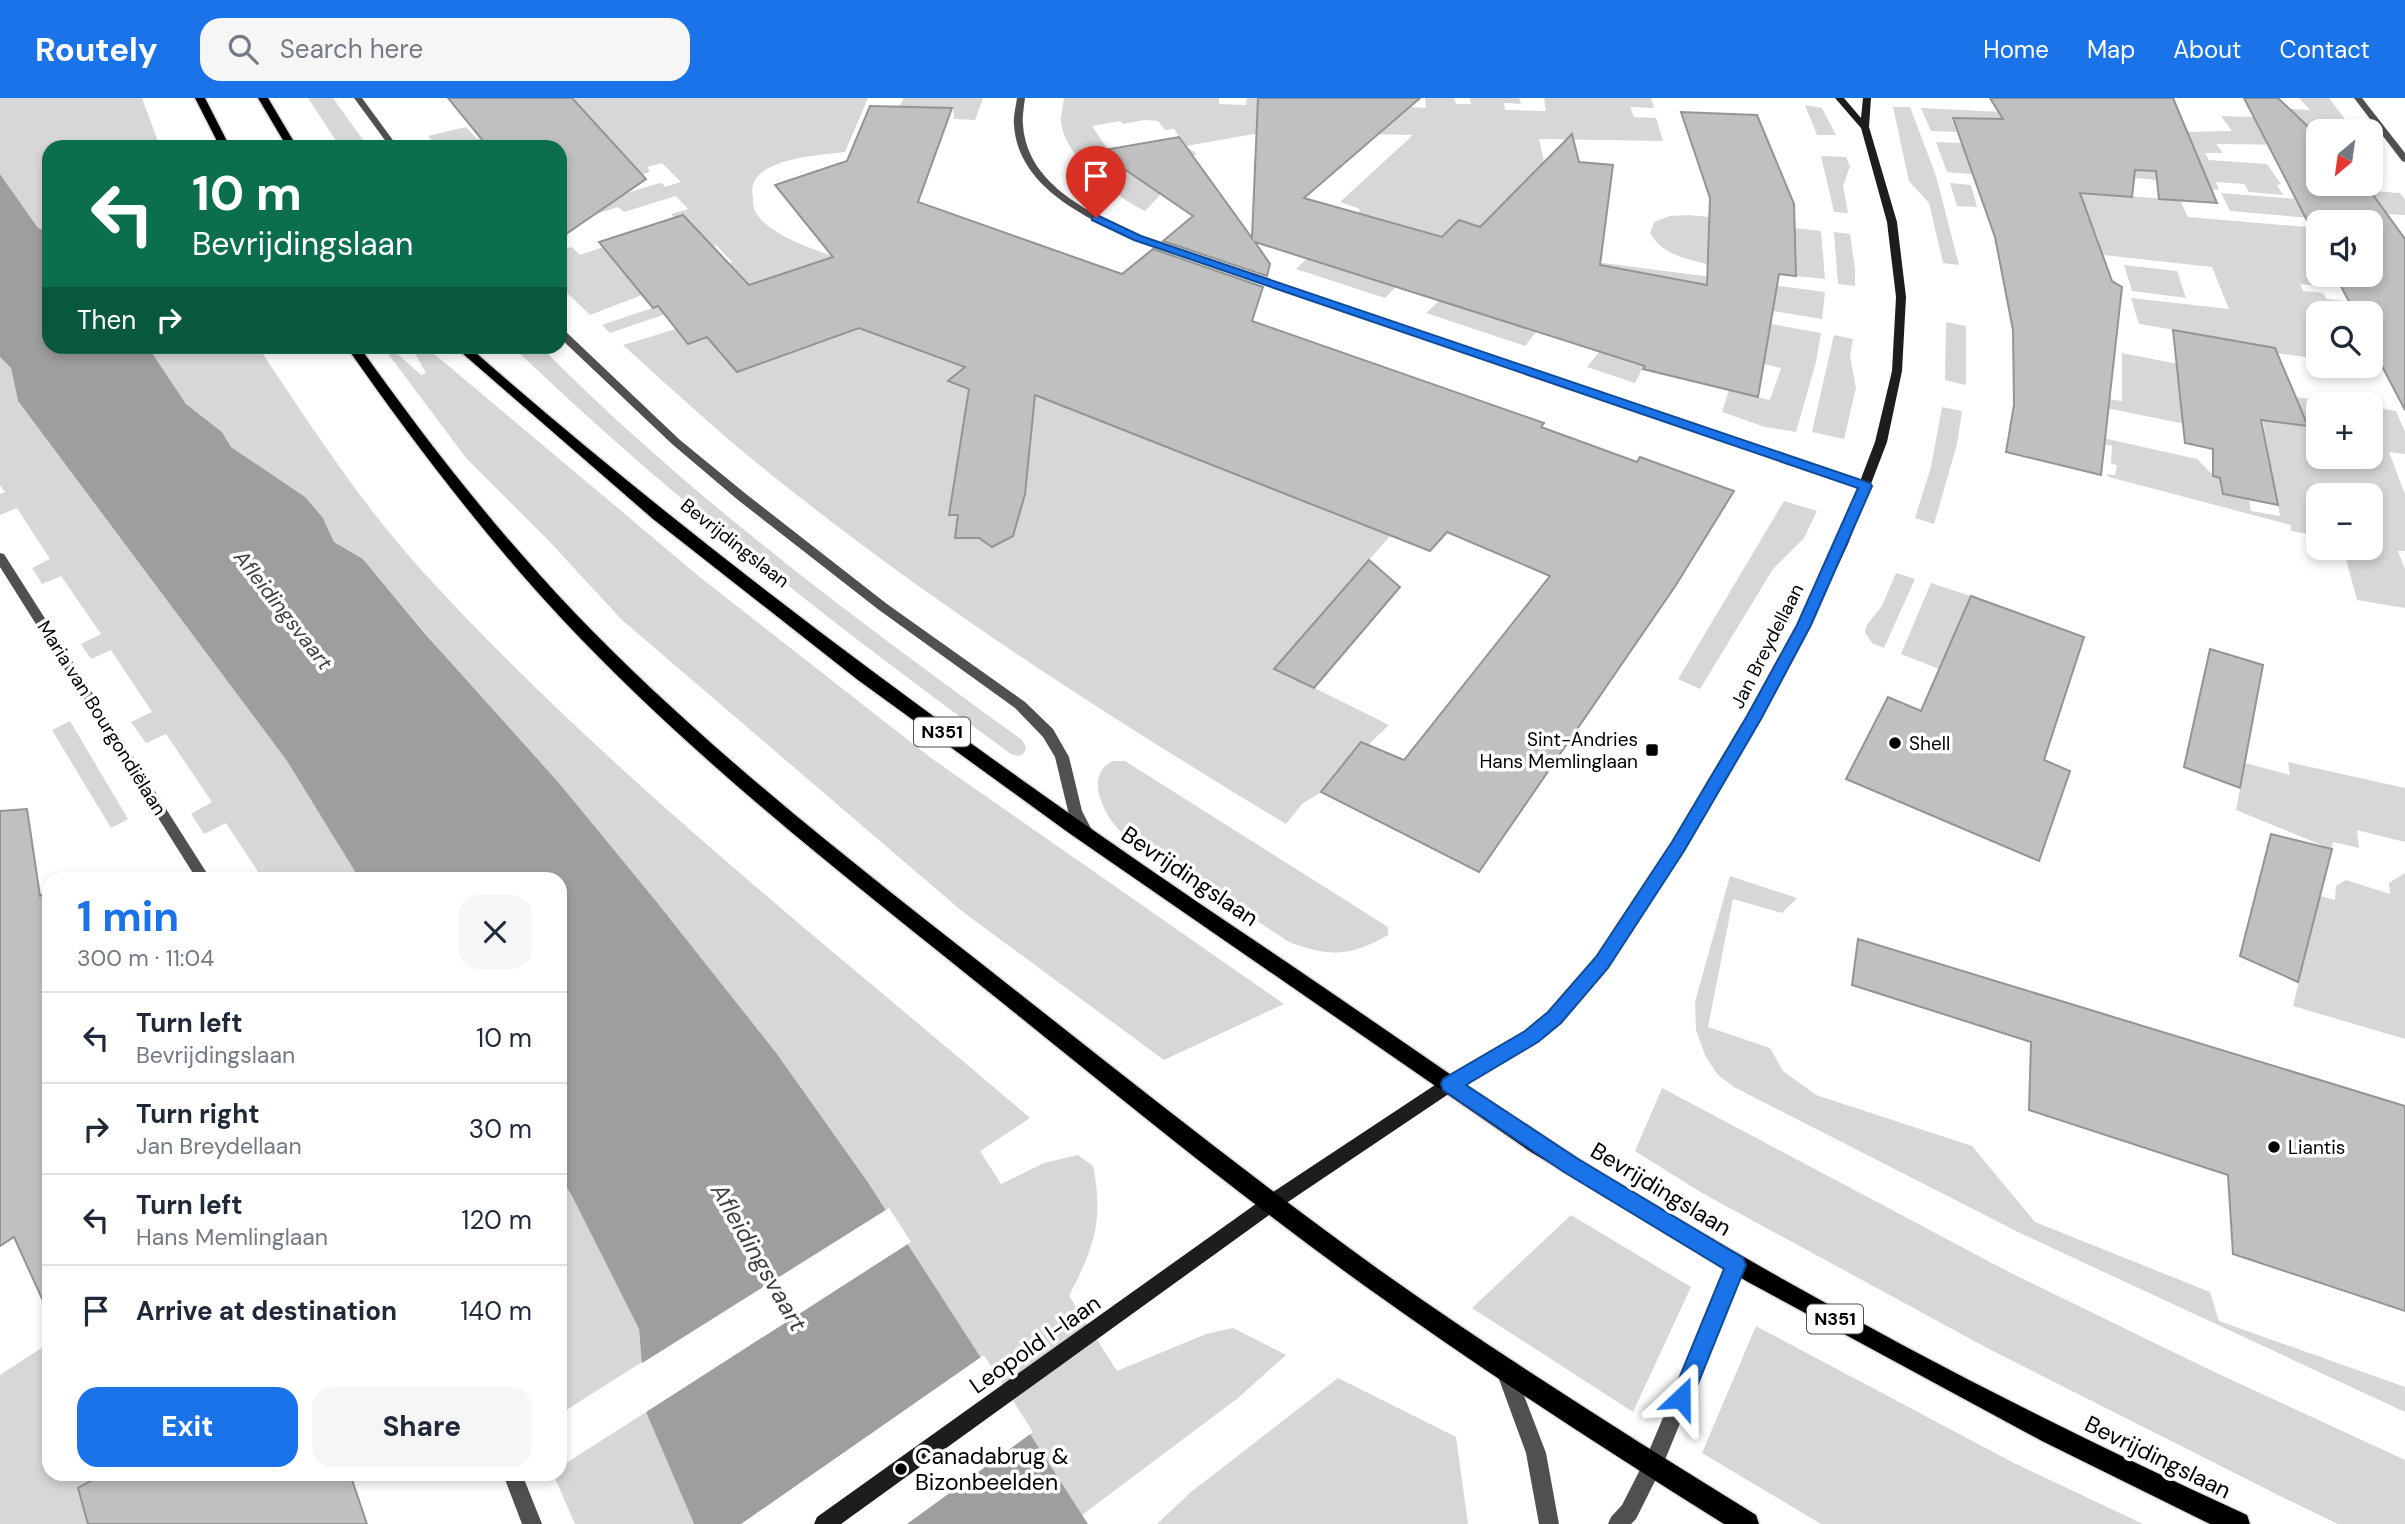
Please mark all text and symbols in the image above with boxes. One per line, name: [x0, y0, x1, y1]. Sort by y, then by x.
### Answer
search box: [200, 18, 690, 81]
text: Routely: [35, 28, 158, 71]
icon: search: [224, 30, 262, 68]
text: Search here: [280, 32, 423, 66]
text: Home: [1983, 34, 2049, 65]
text: Map: [2087, 34, 2135, 65]
text: About: [2173, 34, 2242, 65]
text: Contact: [2280, 34, 2370, 65]
north arrow: [2306, 119, 2384, 196]
map controls: [2306, 119, 2383, 560]
pin: [1066, 146, 1126, 218]
icon: arrive: [1077, 157, 1115, 195]
text: 10 m: [192, 161, 302, 225]
icon: left: [77, 168, 168, 259]
button: sound: [2306, 210, 2383, 287]
text: Bevrijdingslaan: [192, 223, 413, 265]
icon: right: [150, 301, 188, 339]
button: search: [2306, 301, 2383, 378]
text: Then: [77, 303, 136, 337]
button: +: [2306, 392, 2383, 469]
button: −: [2306, 483, 2383, 560]
street label: Bevrijdingslaan: [676, 493, 794, 593]
water label: Afleidingsvaart: [227, 544, 339, 676]
street label: Jan Breydellaan: [1725, 579, 1809, 713]
street label: Maria van Bourgondiëlaan: [32, 616, 172, 820]
road number: N351: [914, 718, 970, 746]
place label: Sint-Andries Hans Memlinglaan: [1479, 727, 1638, 774]
place label: Shell: [1909, 731, 1950, 756]
marker: Shell: [1887, 735, 1903, 751]
marker: Sint-Andries Hans Memlinglaan: [1644, 742, 1660, 758]
street label: Bevrijdingslaan: [1116, 819, 1264, 933]
text: 1 min: [77, 889, 179, 944]
button: close: [458, 895, 532, 969]
text: 300 m · 11:04: [77, 943, 214, 973]
text: Turn left: [136, 1006, 243, 1040]
icon: left: [77, 1019, 115, 1057]
text: 10 m: [476, 1021, 532, 1055]
text: Bevrijdingslaan: [136, 1040, 295, 1070]
text: Turn right: [136, 1097, 260, 1131]
icon: right: [77, 1110, 115, 1148]
text: 30 m: [469, 1112, 532, 1146]
text: Jan Breydellaan: [136, 1131, 302, 1161]
street label: Bevrijdingslaan: [1585, 1135, 1737, 1243]
place label: Liantis: [2288, 1135, 2345, 1160]
marker: Liantis: [2266, 1139, 2282, 1155]
water label: Afleidingsvaart: [704, 1177, 814, 1337]
text: Turn left: [136, 1188, 243, 1222]
icon: left: [77, 1201, 115, 1239]
text: 120 m: [461, 1203, 532, 1237]
text: Hans Memlinglaan: [136, 1222, 328, 1252]
street label: Leopold I-laan: [964, 1288, 1106, 1400]
icon: arrive: [77, 1292, 115, 1330]
text: Arrive at destination: [136, 1294, 397, 1328]
text: 140 m: [460, 1294, 532, 1328]
road number: N351: [1807, 1304, 1863, 1334]
position arrow: [1644, 1361, 1718, 1435]
button: Exit: [77, 1387, 298, 1467]
button: Share: [312, 1387, 532, 1467]
street label: Bevrijdingslaan: [2080, 1409, 2236, 1505]
place label: Canadabrug & Bizonbeelden: [915, 1441, 1069, 1497]
marker: Canadabrug & Bizonbeelden: [893, 1461, 909, 1477]

